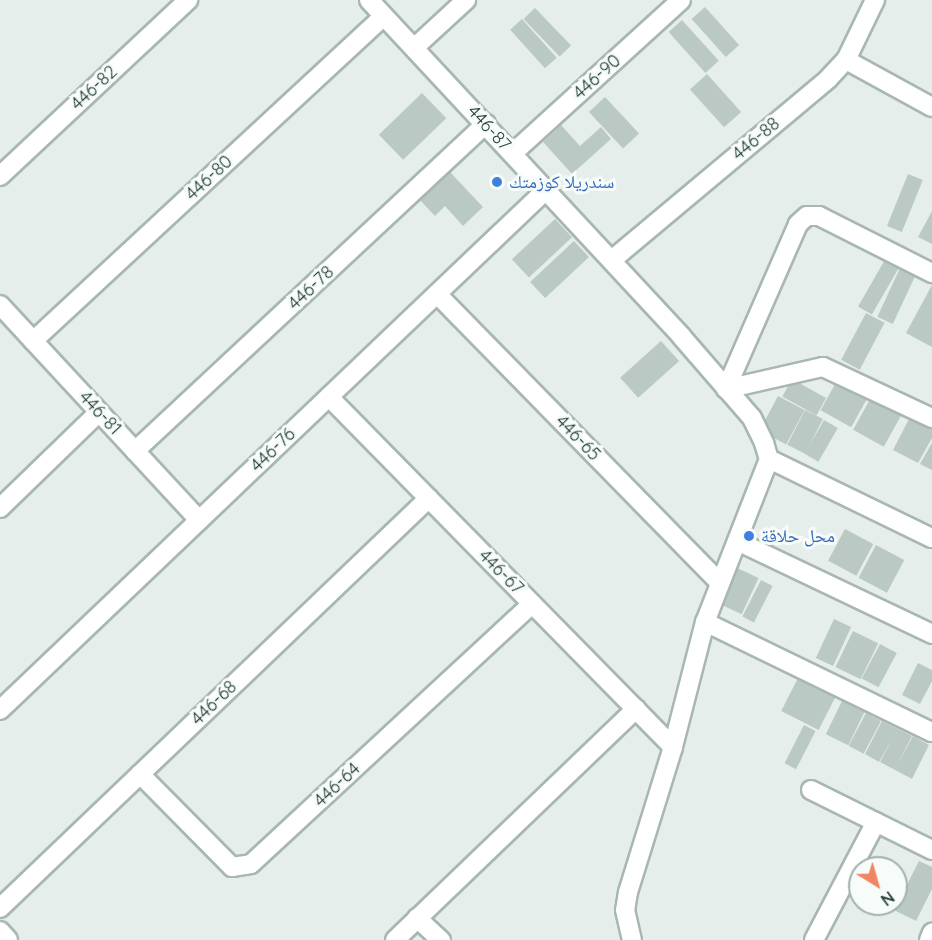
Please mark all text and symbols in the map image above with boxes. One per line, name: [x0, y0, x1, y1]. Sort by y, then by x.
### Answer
street label: 446-90: [569, 50, 625, 104]
street label: 446-82: [66, 61, 122, 115]
street label: 446-87: [463, 101, 515, 155]
street label: 446-88: [728, 113, 784, 165]
street label: 446-80: [181, 151, 237, 205]
place label: سندريلا كوزمتك: [509, 171, 614, 193]
marker: سندريلا كوزمتك: [490, 175, 504, 189]
street label: 446-78: [284, 261, 338, 315]
street label: 446-81: [74, 387, 126, 439]
street label: 446-65: [551, 411, 605, 465]
street label: 446-76: [246, 423, 300, 477]
place label: محل حلاقة: [761, 525, 835, 547]
marker: محل حلاقة: [742, 529, 756, 543]
street label: 446-67: [474, 545, 528, 599]
street label: 446-68: [187, 676, 241, 730]
street label: 446-64: [309, 758, 365, 812]
north arrow: [848, 856, 908, 916]
text: N: [877, 887, 898, 910]

